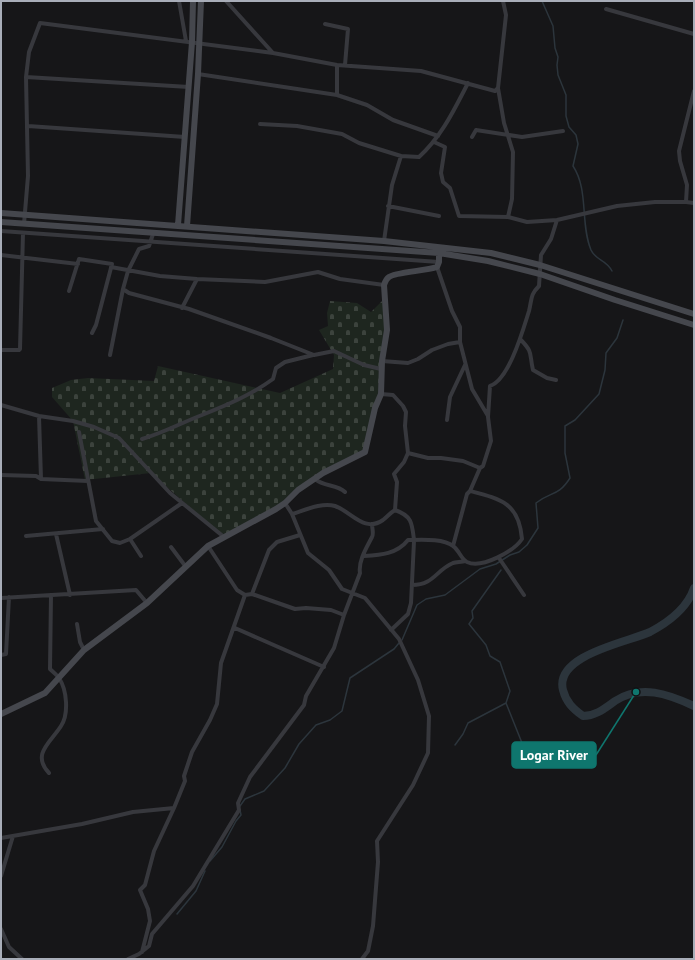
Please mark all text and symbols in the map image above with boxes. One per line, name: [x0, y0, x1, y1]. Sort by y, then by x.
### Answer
callout: Logar River: [512, 742, 596, 768]
text: Logar River: [520, 746, 588, 764]

